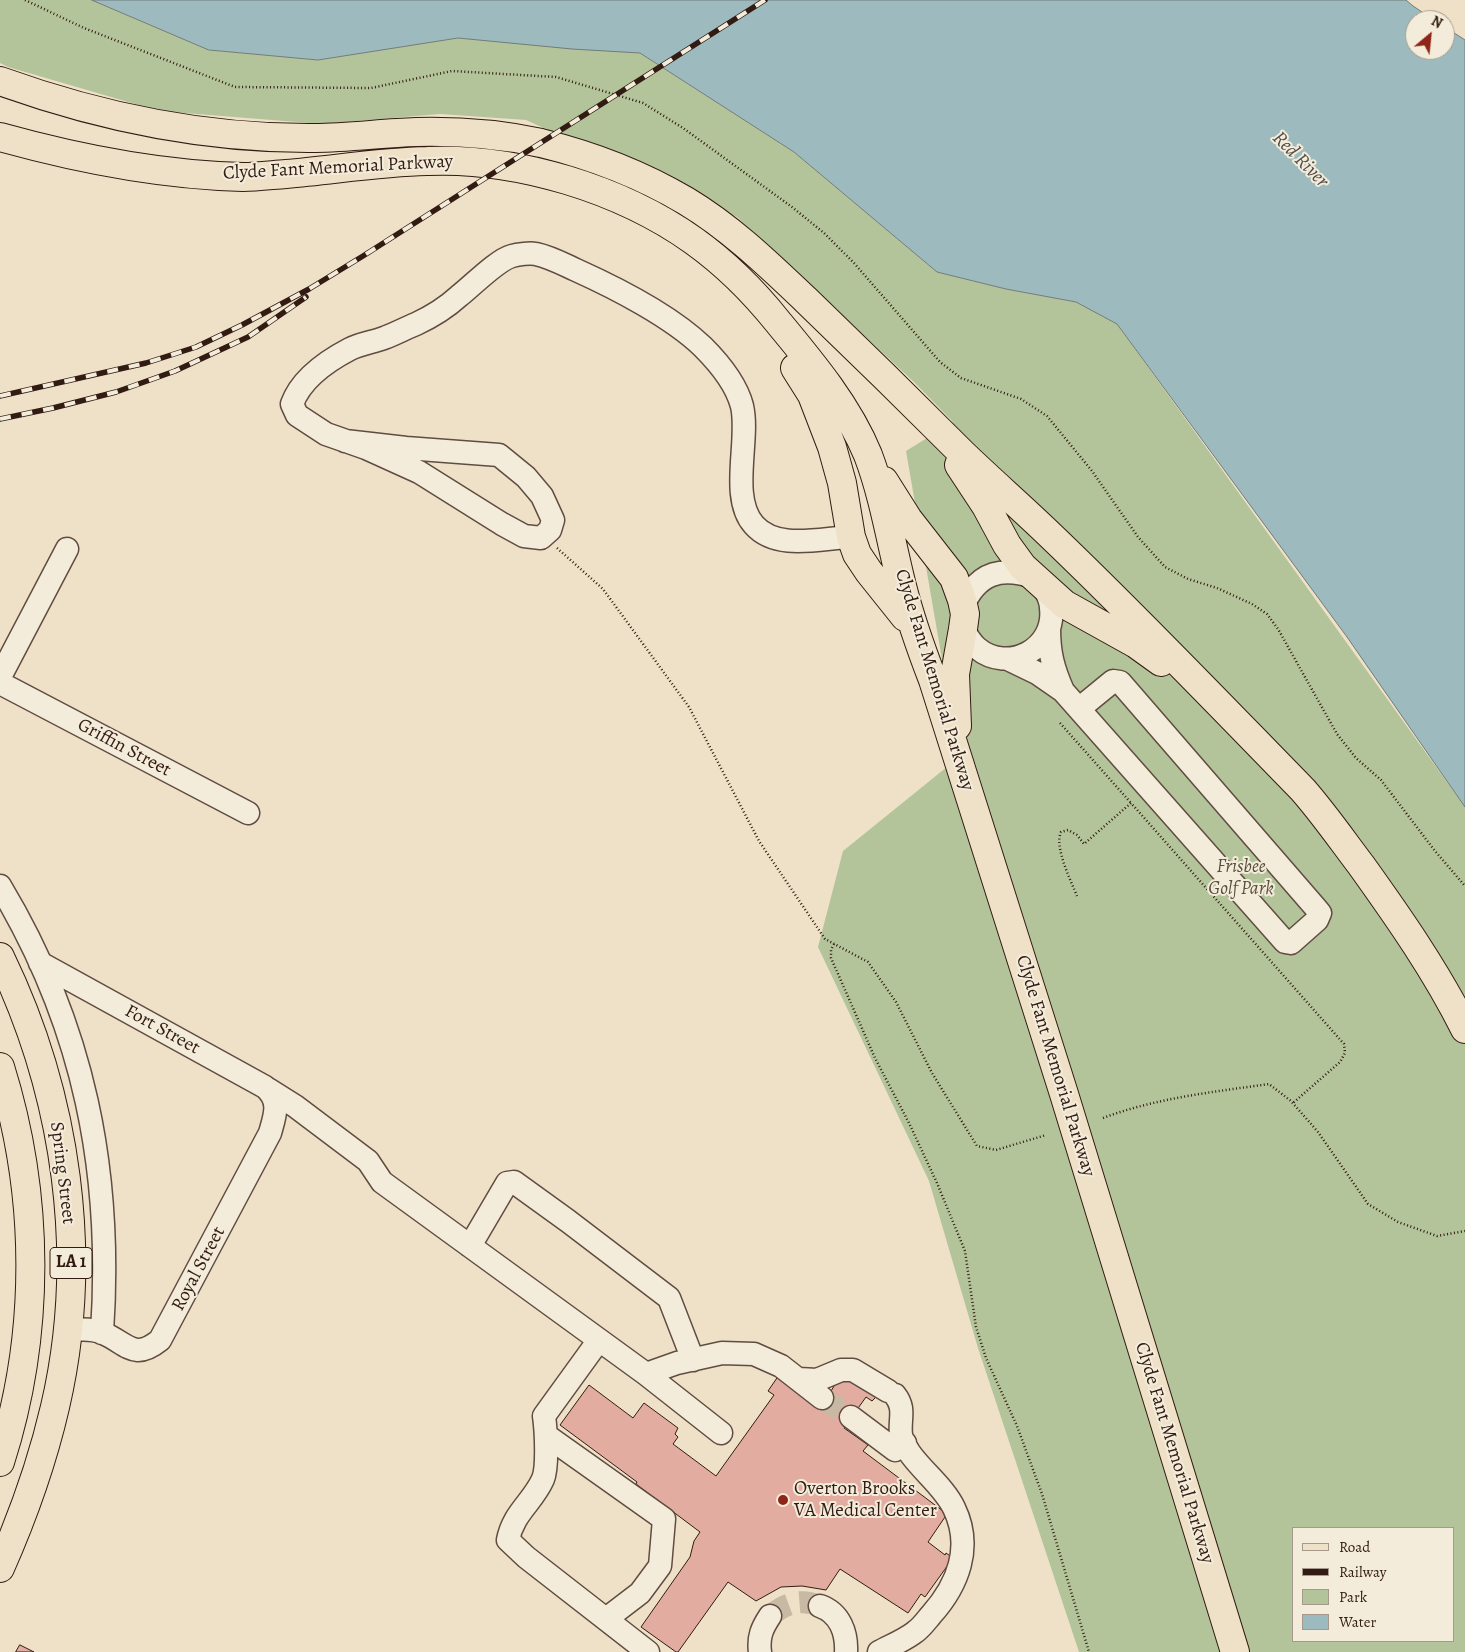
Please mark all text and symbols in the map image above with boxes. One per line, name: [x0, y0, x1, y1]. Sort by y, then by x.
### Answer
north arrow: [1405, 10, 1455, 60]
text: N: [1428, 11, 1446, 33]
water label: Red River: [1267, 127, 1333, 193]
street label: Clyde Fant Memorial Parkway: [222, 151, 454, 185]
street label: Clyde Fant Memorial Parkway: [889, 566, 979, 794]
street label: Griffin Street: [73, 714, 175, 782]
park label: Frisbee Golf Park: [1208, 856, 1274, 900]
street label: Clyde Fant Memorial Parkway: [1010, 952, 1100, 1180]
street label: Fort Street: [120, 1000, 204, 1060]
street label: Spring Street: [44, 1120, 80, 1226]
street label: Royal Street: [167, 1223, 231, 1315]
road number: LA 1: [50, 1248, 92, 1278]
street label: Clyde Fant Memorial Parkway: [1129, 1339, 1219, 1567]
place label: Overton Brooks VA Medical Center: [794, 1478, 937, 1522]
marker: Overton Brooks VA Medical Center: [776, 1493, 790, 1507]
legend: [1292, 1527, 1455, 1642]
text: Road: [1339, 1537, 1370, 1557]
text: Railway: [1339, 1562, 1386, 1582]
text: Park: [1339, 1587, 1367, 1607]
text: Water: [1339, 1612, 1376, 1632]

